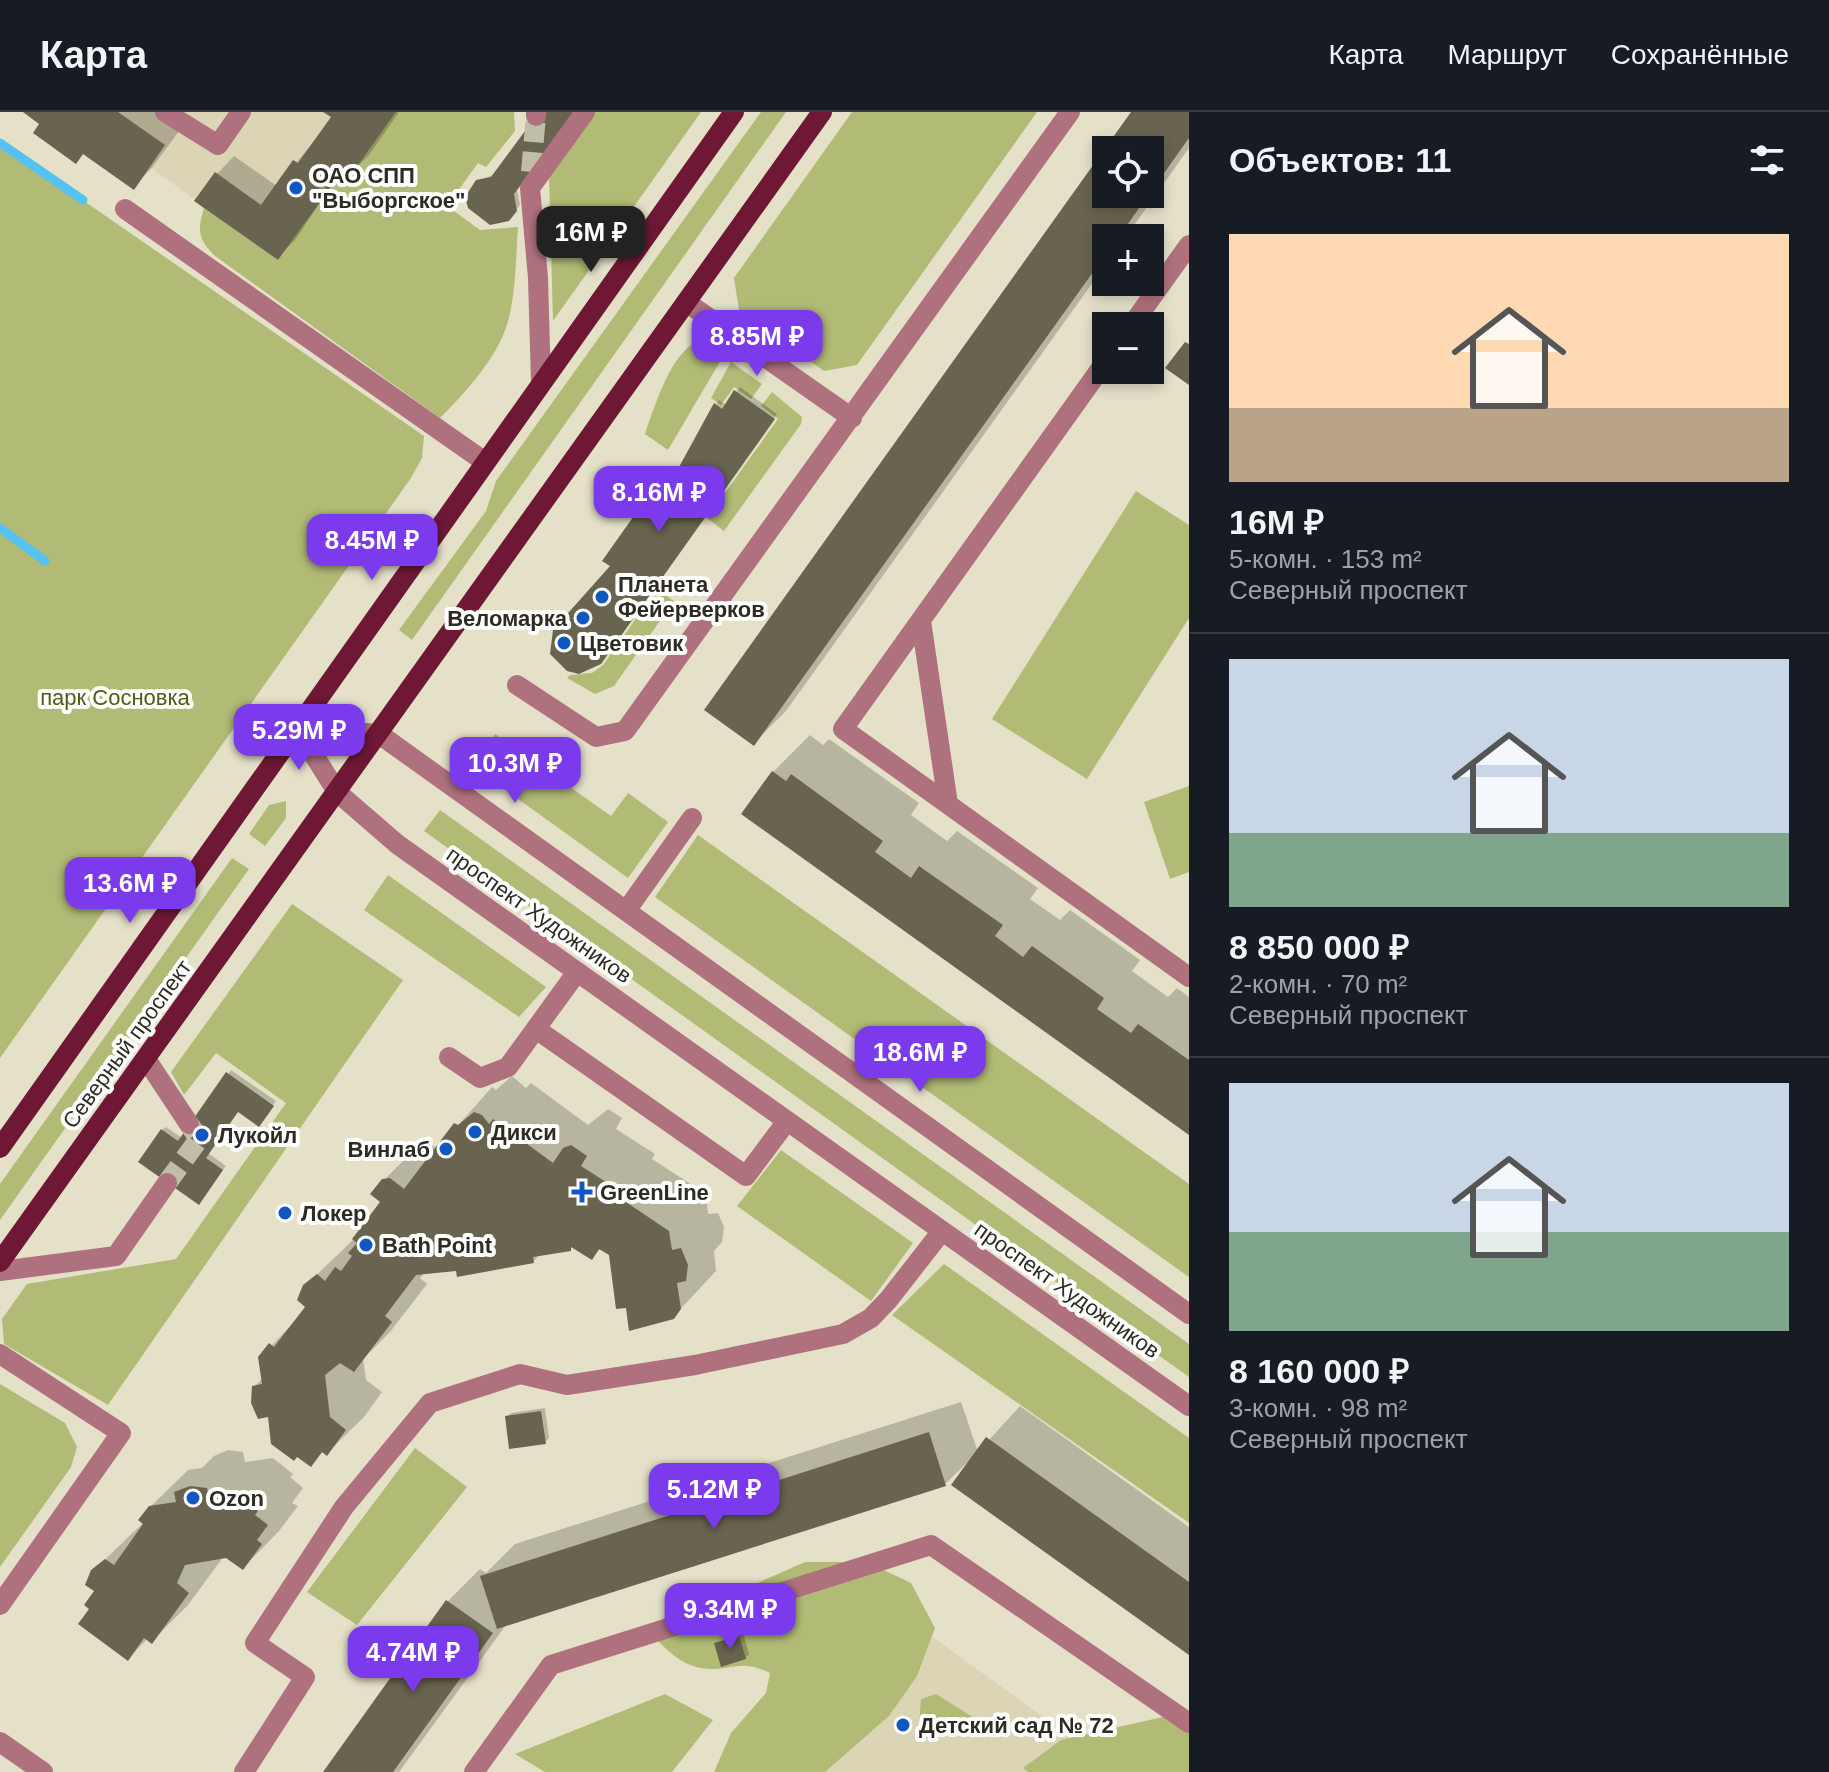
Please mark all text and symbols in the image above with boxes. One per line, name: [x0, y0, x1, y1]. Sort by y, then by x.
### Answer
text: Карта: [40, 34, 147, 76]
text: Карта: [1328, 39, 1403, 70]
text: Маршрут: [1447, 39, 1567, 70]
text: Сохранённые: [1611, 39, 1789, 70]
map controls: [1092, 136, 1164, 384]
button: locate: [1092, 136, 1164, 208]
icon: filters: [1745, 138, 1789, 182]
text: Объектов: 11: [1229, 141, 1451, 179]
place label: ОАО СПП "Выборгское": [312, 163, 466, 213]
marker: ОАО СПП "Выборгское": [287, 179, 305, 197]
pin: 16M ₽: [535, 206, 647, 274]
text: 16M ₽: [555, 217, 627, 247]
button: +: [1092, 224, 1164, 296]
icon: home: [1437, 286, 1581, 430]
pin: 8.85M ₽: [683, 310, 831, 378]
button: −: [1092, 312, 1164, 384]
text: 8.85M ₽: [710, 321, 804, 351]
pin: 8.16M ₽: [585, 466, 733, 534]
text: 8.16M ₽: [612, 477, 706, 507]
text: 16M ₽: [1229, 503, 1324, 541]
pin: 8.45M ₽: [298, 514, 446, 582]
text: 8.45M ₽: [325, 525, 419, 555]
text: 5-комн. · 153 m²: [1229, 544, 1422, 574]
place label: Планета Фейерверков: [618, 572, 765, 622]
text: Северный проспект: [1229, 575, 1468, 605]
marker: Планета Фейерверков: [593, 588, 611, 606]
place label: Веломарка: [447, 606, 568, 631]
marker: Веломарка: [574, 609, 592, 627]
place label: Цветовик: [580, 631, 684, 656]
marker: Цветовик: [555, 634, 573, 652]
park label: парк Сосновка: [40, 685, 191, 710]
pin: 5.29M ₽: [225, 704, 373, 772]
icon: home: [1437, 711, 1581, 855]
text: 5.29M ₽: [252, 715, 346, 745]
pin: 10.3M ₽: [441, 737, 589, 805]
text: 10.3M ₽: [468, 748, 562, 778]
street label: проспект Художников: [442, 842, 636, 988]
pin: 13.6M ₽: [56, 857, 204, 925]
text: 13.6M ₽: [83, 868, 177, 898]
text: 8 850 000 ₽: [1229, 928, 1410, 966]
street label: Северный проспект: [58, 955, 196, 1133]
text: 2-комн. · 70 m²: [1229, 969, 1407, 999]
text: Северный проспект: [1229, 1000, 1468, 1030]
pin: 18.6M ₽: [846, 1026, 994, 1094]
text: 18.6M ₽: [873, 1037, 967, 1067]
place label: Дикси: [491, 1120, 557, 1145]
place label: Лукойл: [218, 1123, 297, 1148]
marker: Дикси: [466, 1123, 484, 1141]
marker: Лукойл: [193, 1126, 211, 1144]
icon: home: [1437, 1135, 1581, 1279]
place label: Винлаб: [348, 1137, 430, 1162]
marker: Винлаб: [437, 1140, 455, 1158]
place label: GreenLine: [600, 1180, 709, 1205]
marker: GreenLine: [571, 1181, 593, 1203]
place label: Локер: [301, 1201, 367, 1226]
marker: Локер: [276, 1204, 294, 1222]
street label: проспект Художников: [970, 1217, 1164, 1363]
place label: Bath Point: [382, 1233, 493, 1258]
marker: Bath Point: [357, 1236, 375, 1254]
text: 8 160 000 ₽: [1229, 1352, 1410, 1390]
text: 3-комн. · 98 m²: [1229, 1393, 1407, 1423]
text: Северный проспект: [1229, 1424, 1468, 1454]
pin: 5.12M ₽: [640, 1463, 788, 1531]
text: 5.12M ₽: [667, 1474, 761, 1504]
place label: Ozon: [209, 1486, 264, 1511]
marker: Ozon: [184, 1489, 202, 1507]
pin: 9.34M ₽: [656, 1583, 804, 1651]
text: 9.34M ₽: [683, 1594, 777, 1624]
pin: 4.74M ₽: [339, 1626, 487, 1694]
text: 4.74M ₽: [366, 1637, 460, 1667]
place label: Детский сад № 72: [919, 1713, 1114, 1738]
marker: Детский сад № 72: [894, 1716, 912, 1734]

